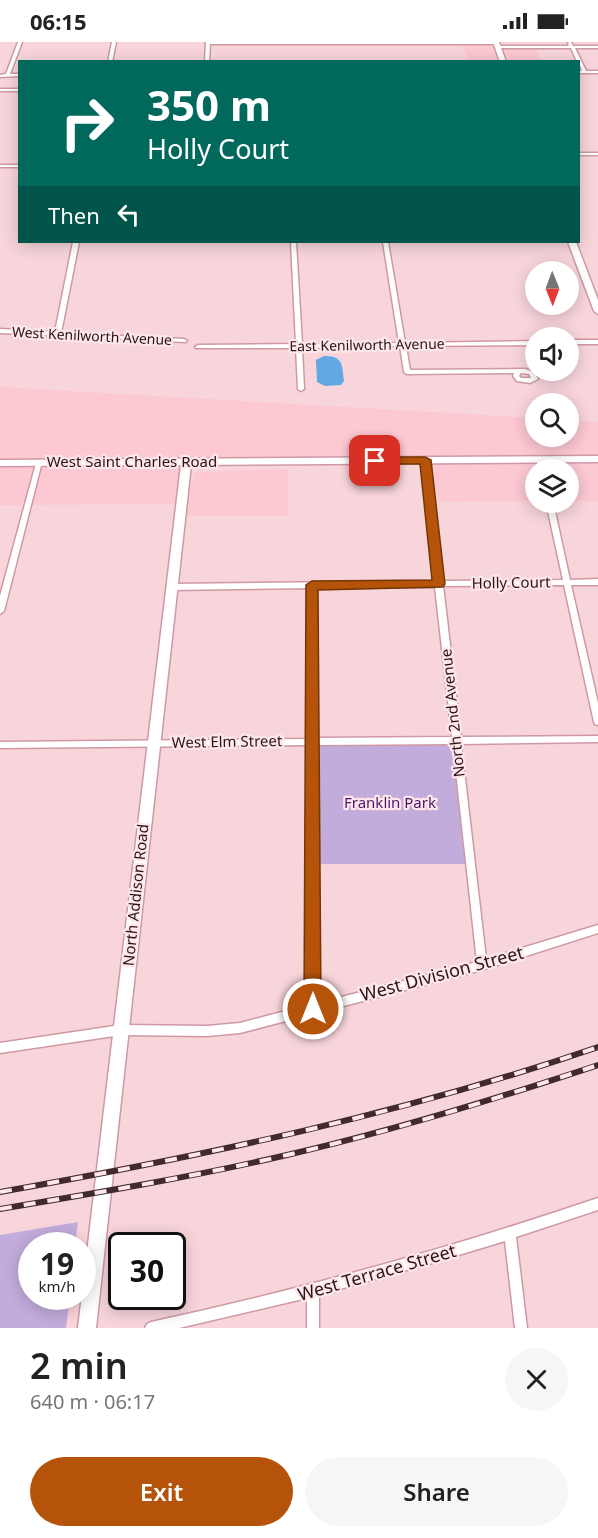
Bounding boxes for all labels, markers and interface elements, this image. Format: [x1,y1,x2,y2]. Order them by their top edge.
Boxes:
text: 06:15 [30,6,87,36]
text: 350 m [147,76,271,133]
icon: right [48,84,126,162]
text: Holly Court [147,130,289,167]
icon: left [112,198,145,231]
text: Then [48,200,100,230]
north arrow [525,261,579,315]
map controls [525,261,579,513]
street label: West Kenilworth Avenue [12,322,173,349]
button: sound [525,327,579,381]
street label: East Kenilworth Avenue [289,334,445,355]
button: search [525,393,579,447]
pin [349,435,400,486]
icon: arrive [358,444,391,477]
street label: West Saint Charles Road [47,451,217,471]
button: layers [525,459,579,513]
street label: Holly Court [471,571,551,593]
street label: North 2nd Avenue [435,648,469,778]
street label: West Elm Street [171,730,283,752]
park label: Franklin Park [344,792,436,812]
street label: North Addison Road [118,823,152,967]
street label: West Division Street [357,940,527,1006]
position arrow [281,977,345,1041]
speed limit sign: 30 [108,1232,186,1310]
street label: West Terrace Street [295,1238,459,1306]
text: 19 [40,1243,74,1284]
text: km/h [39,1276,75,1296]
text: 2 min [30,1341,128,1390]
button: close [505,1348,568,1411]
text: 640 m · 06:17 [30,1388,155,1415]
button: Exit [30,1457,293,1526]
button: Share [305,1457,568,1526]

